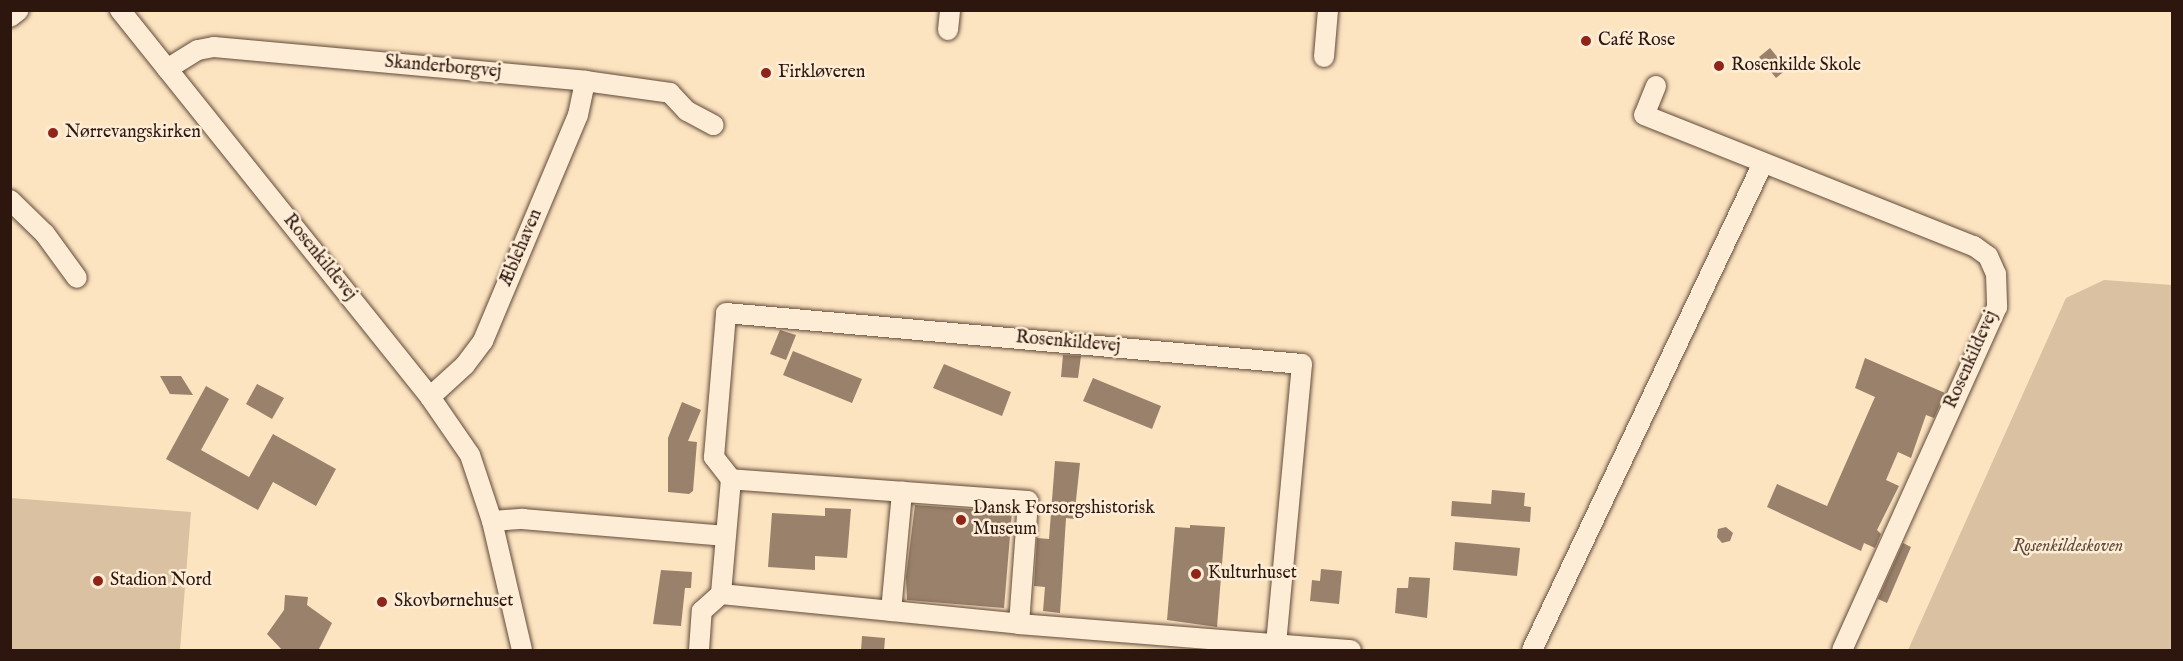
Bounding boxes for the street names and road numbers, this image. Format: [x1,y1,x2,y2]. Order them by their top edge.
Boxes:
street label: Skanderborgvej [384,52,502,84]
street label: Æblehaven [496,206,548,290]
street label: Rosenkildevej [278,210,360,306]
street label: Rosenkildevej [1941,308,2003,412]
street label: Rosenkildevej [1015,328,1121,358]

